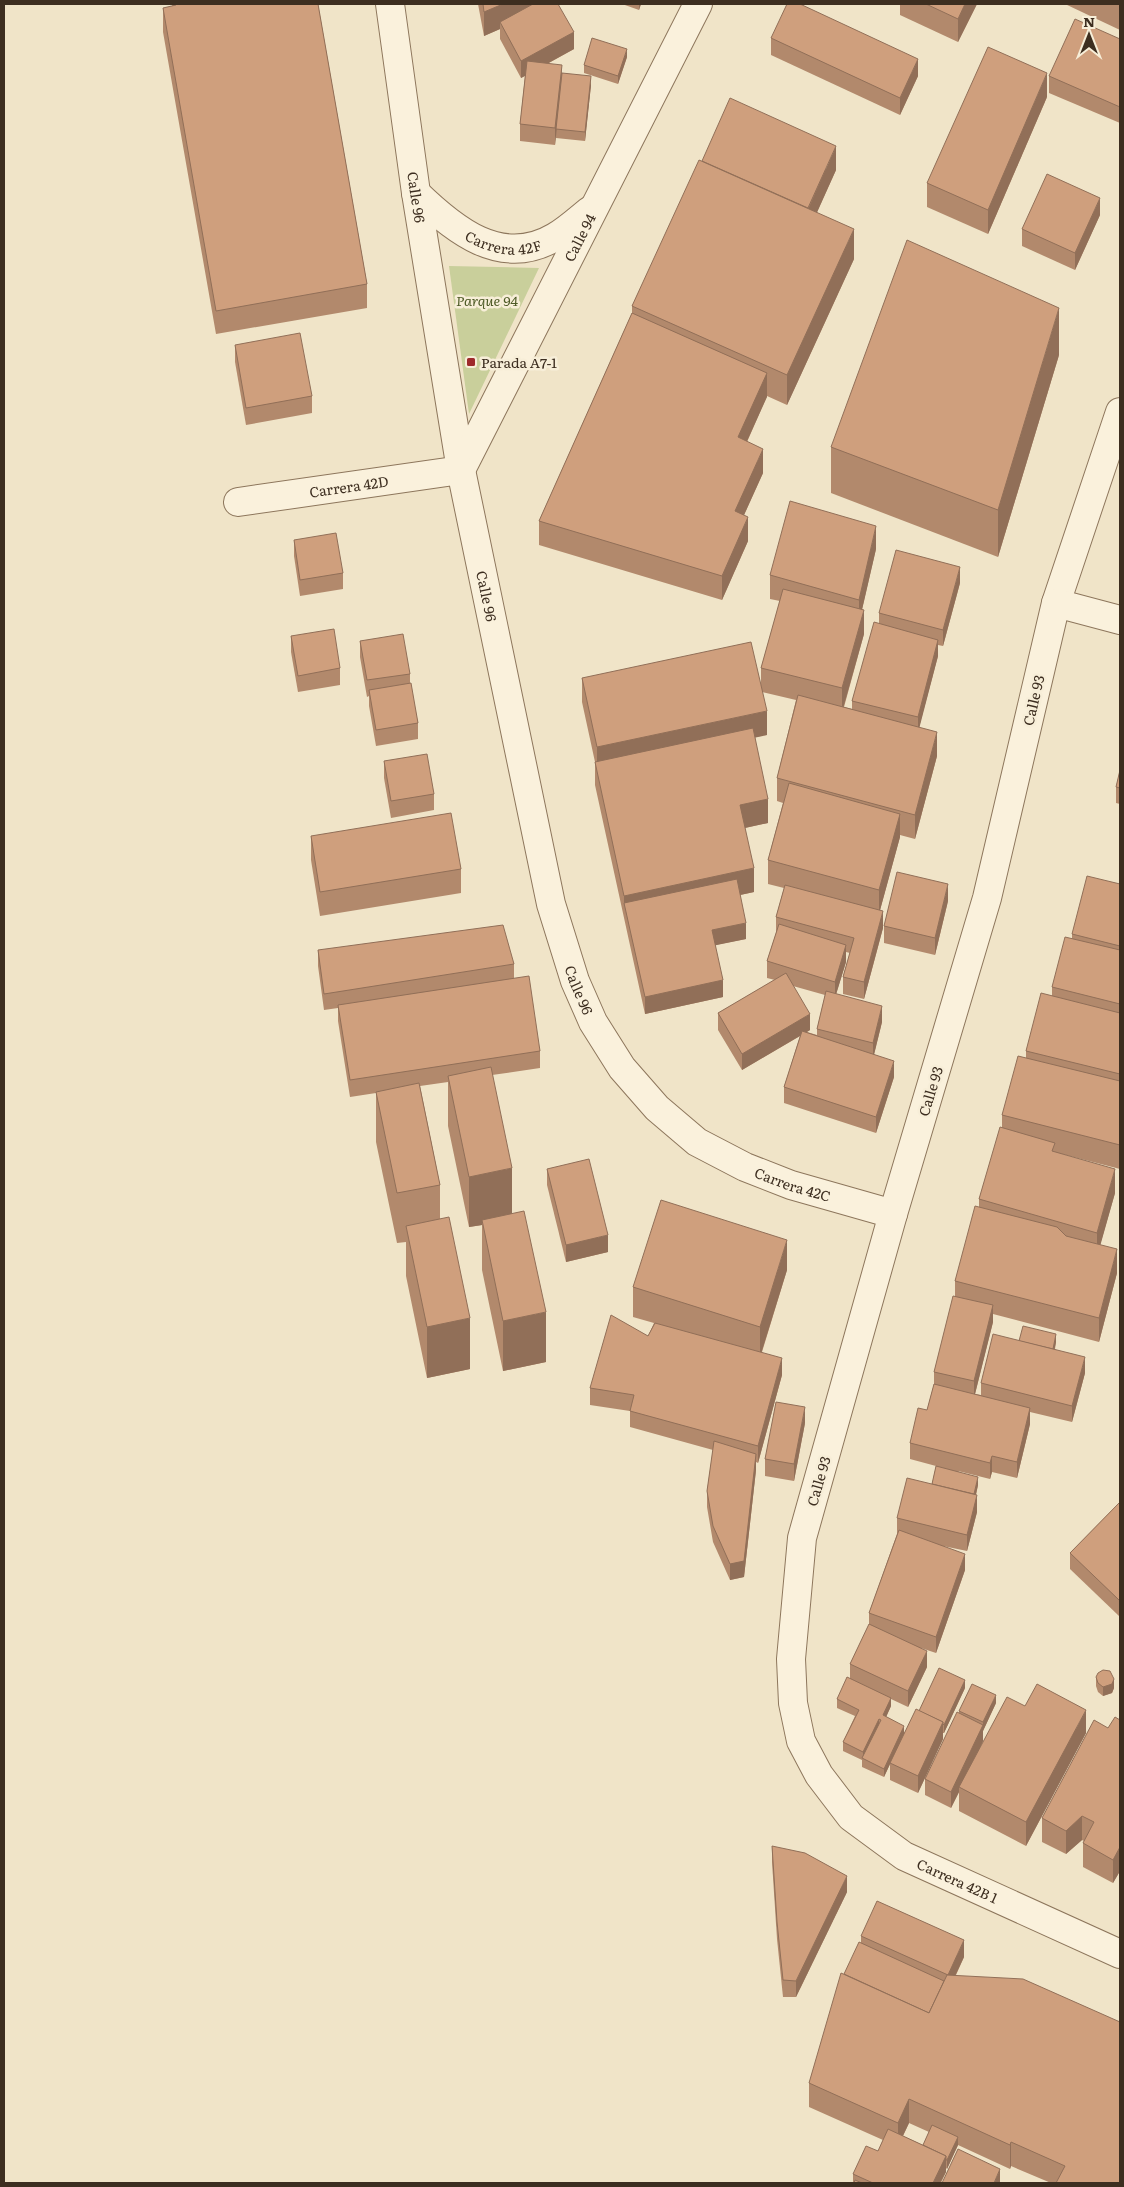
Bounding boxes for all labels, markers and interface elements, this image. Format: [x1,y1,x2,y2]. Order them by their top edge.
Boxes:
north arrow [1064,10,1114,60]
text: N [1083,11,1095,31]
street label: Calle 96 [403,170,431,225]
street label: Calle 94 [559,210,600,265]
street label: Carrera 42F [462,225,544,259]
park label: Parque 94 [456,290,518,310]
place label: Parada A7-1 [481,352,557,372]
marker: Parada A7-1 [465,356,477,368]
street label: Carrera 42D [308,470,390,502]
street label: Calle 96 [472,569,502,624]
street label: Calle 93 [1017,673,1049,727]
street label: Calle 96 [561,963,599,1018]
street label: Calle 93 [913,1063,947,1119]
street label: Carrera 42C [752,1162,833,1206]
street label: Calle 93 [801,1454,835,1508]
street label: Carrera 42B 1 [914,1853,1002,1908]

